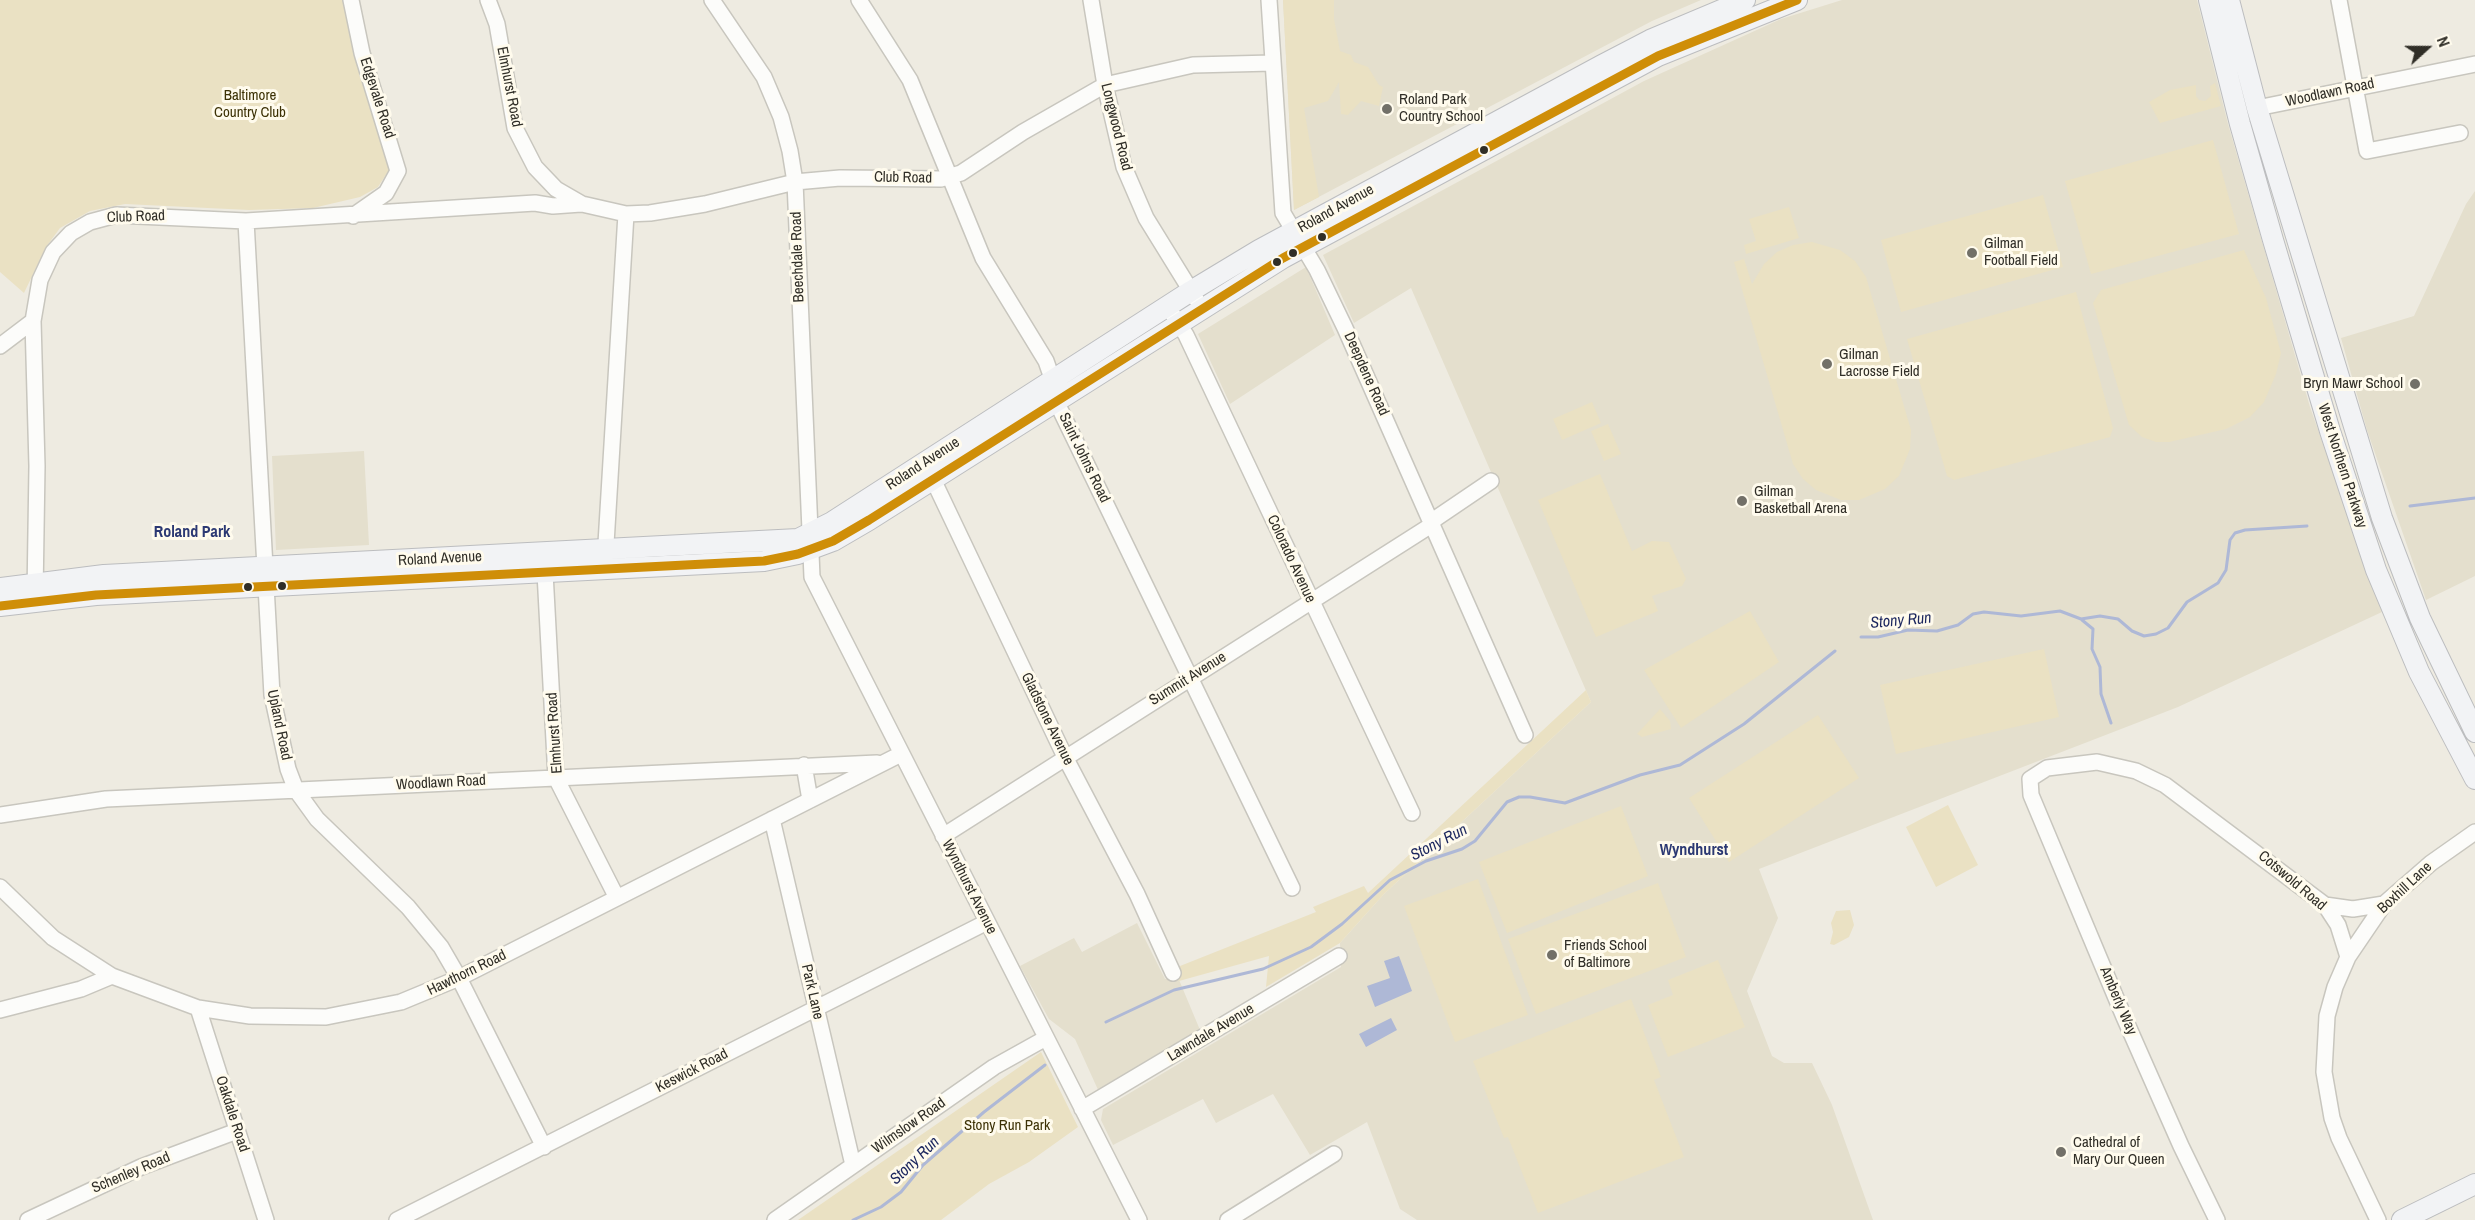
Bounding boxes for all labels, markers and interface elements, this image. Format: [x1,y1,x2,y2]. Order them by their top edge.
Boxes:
north arrow [2397,18,2457,78]
text: N [2432,33,2456,50]
street label: Elmhurst Road [492,45,526,129]
street label: Edgevale Road [355,55,399,141]
street label: Woodlawn Road [2284,75,2376,111]
street label: Longwood Road [1096,81,1136,173]
park label: Baltimore Country Club [214,87,286,122]
place label: Roland Park Country School [1399,91,1483,126]
marker: Roland Park Country School [1380,102,1394,116]
unlabelled marker [1478,144,1490,156]
street label: Club Road [874,168,932,188]
street label: Roland Avenue [1295,181,1377,237]
street label: Club Road [107,207,165,227]
street label: Beechdale Road [787,211,809,303]
unlabelled marker [1316,231,1328,243]
place label: Gilman Football Field [1984,235,2058,270]
marker: Gilman Football Field [1965,246,1979,260]
unlabelled marker [1287,247,1299,259]
unlabelled marker [1271,256,1283,268]
street label: Deepdene Road [1340,329,1392,419]
place label: Gilman Lacrosse Field [1839,346,1920,381]
marker: Gilman Lacrosse Field [1820,357,1834,371]
place label: Bryn Mawr School [2303,375,2403,393]
marker: Bryn Mawr School [2408,377,2422,391]
street label: West Northern Parkway [2313,402,2371,530]
street label: Saint Johns Road [1054,410,1114,506]
street label: Roland Avenue [883,434,963,494]
place label: Gilman Basketball Arena [1754,483,1847,518]
marker: Gilman Basketball Arena [1735,494,1749,508]
street label: Colorado Avenue [1263,512,1319,606]
district label: Roland Park [154,523,230,543]
street label: Roland Avenue [398,548,482,570]
unlabelled marker [276,580,288,592]
unlabelled marker [242,581,254,593]
water label: Stony Run [1870,609,1932,633]
street label: Summit Avenue [1146,648,1230,710]
street label: Gladstone Avenue [1017,670,1077,768]
street label: Upland Road [263,688,295,762]
street label: Elmhurst Road [543,692,567,774]
street label: Woodlawn Road [396,772,486,794]
water label: Stony Run [1407,821,1471,865]
street label: Wyndhurst Avenue [937,837,1001,937]
district label: Wyndhurst [1660,841,1728,861]
street label: Cotswold Road [2254,847,2330,915]
street label: Boxhill Lane [2374,858,2436,918]
place label: Friends School of Baltimore [1564,937,1647,972]
street label: Hawthorn Road [425,946,509,1000]
marker: Friends School of Baltimore [1545,948,1559,962]
street label: Park Lane [797,963,827,1021]
street label: Amberly Way [2096,964,2140,1038]
street label: Lawndale Avenue [1165,1000,1257,1066]
street label: Keswick Road [653,1045,731,1097]
street label: Oakdale Road [211,1074,253,1154]
street label: Wilmslow Road [869,1094,949,1158]
park label: Stony Run Park [964,1117,1050,1135]
water label: Stony Run [886,1133,944,1189]
place label: Cathedral of Mary Our Queen [2073,1134,2165,1169]
marker: Cathedral of Mary Our Queen [2054,1145,2068,1159]
street label: Schenley Road [89,1148,173,1198]

